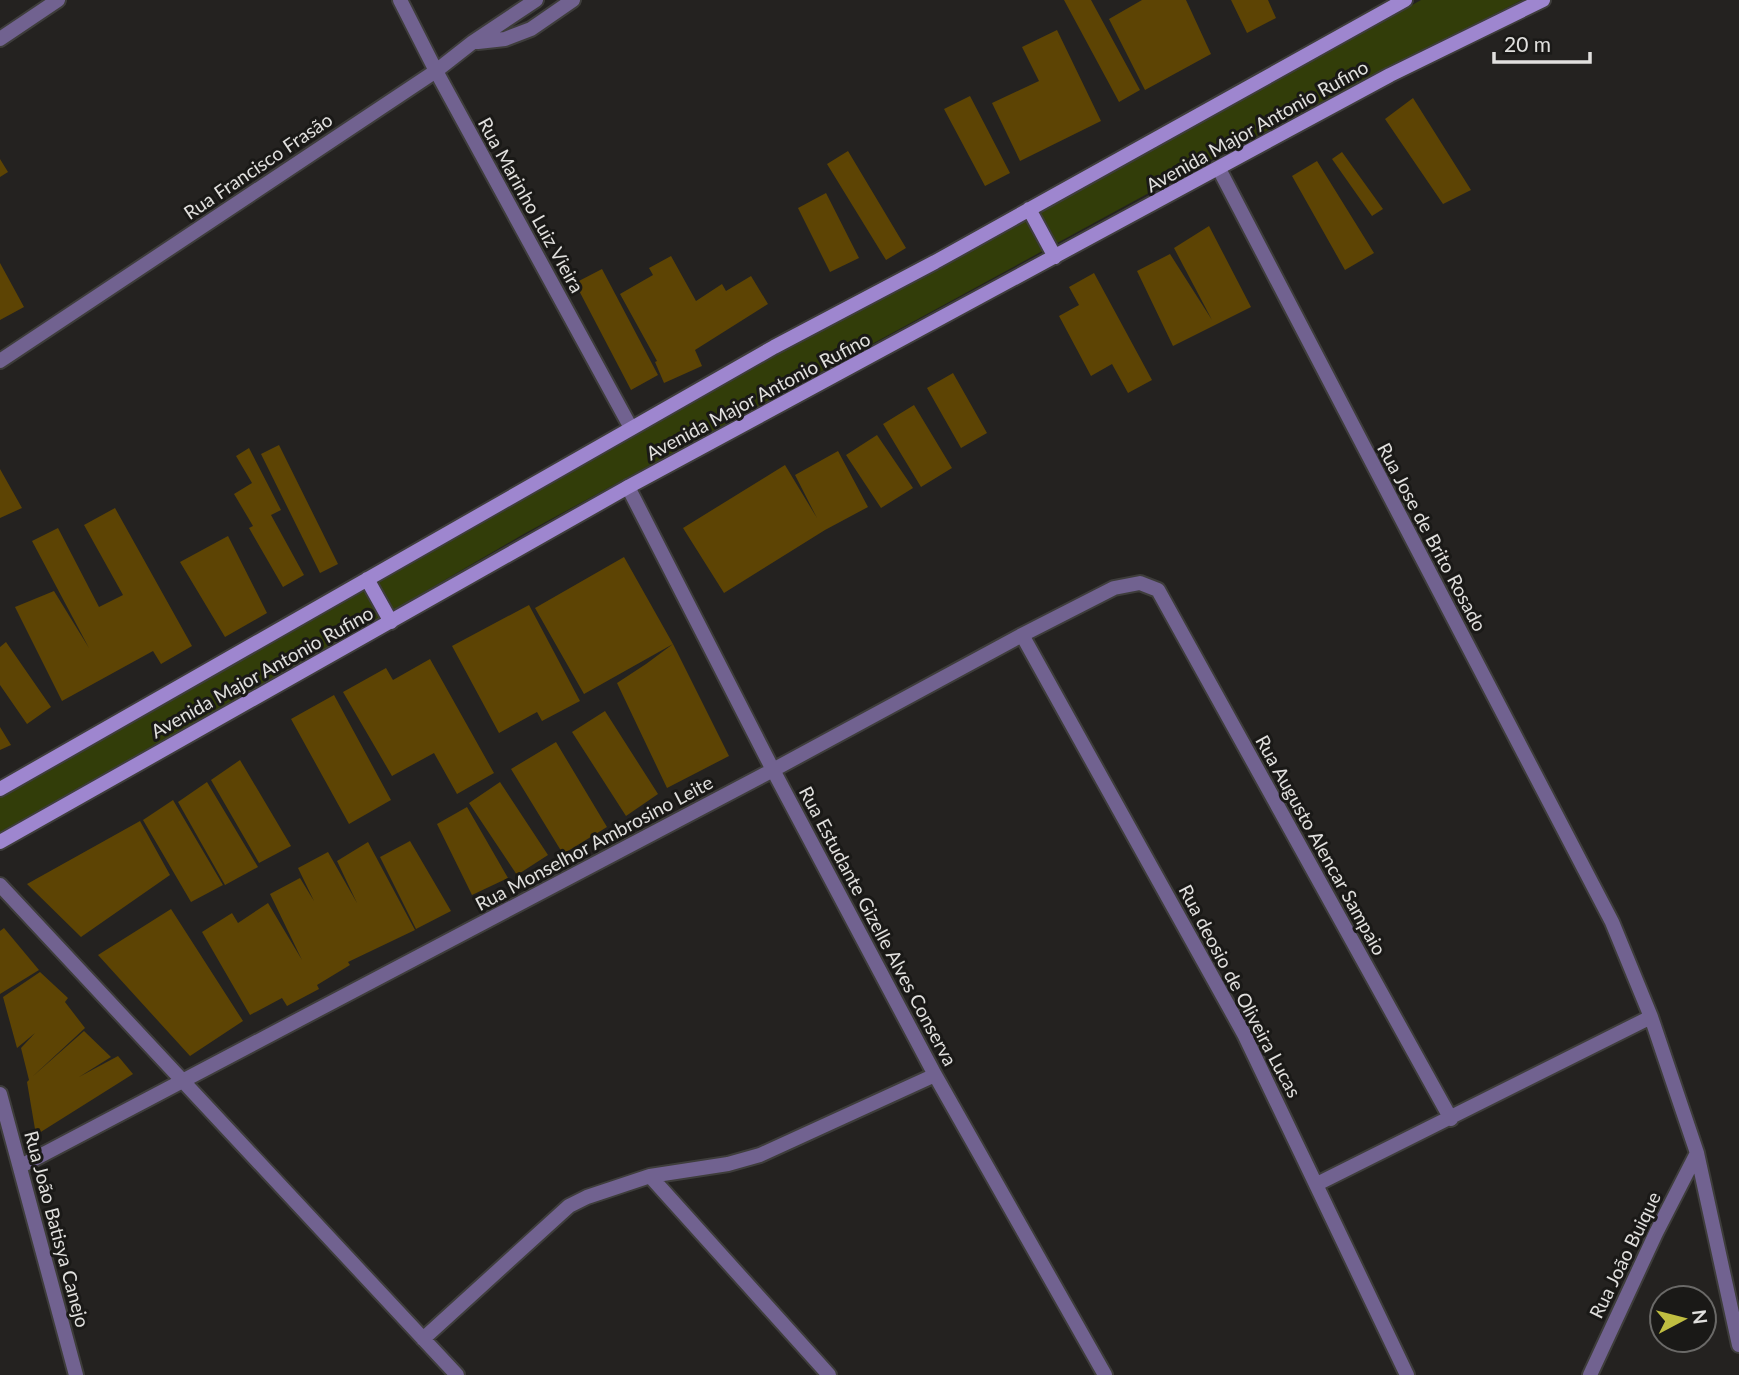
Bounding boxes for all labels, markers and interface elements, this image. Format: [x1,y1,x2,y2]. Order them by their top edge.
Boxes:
scale bar [1494,21,1590,65]
text: 20 m [1504,31,1551,56]
street label: Avenida Major Antonio Rufino [1142,55,1372,196]
street label: Rua Francisco Frasão [179,107,336,224]
street label: Rua Marinho Luiz Vieira [474,113,589,296]
street label: Avenida Major Antonio Rufino [642,327,874,465]
street label: Rua Jose de Brito Rosado [1373,439,1492,635]
street label: Avenida Major Antonio Rufino [147,601,377,742]
street label: Rua Augusto Alencar Sampaio [1251,731,1392,959]
street label: Rua Monselhor Ambrosino Leite [471,770,717,915]
street label: Rua Estudante Gizelle Alves Conserva [795,782,962,1069]
street label: Rua deosio de Oliveira Lucas [1175,880,1306,1101]
street label: Rua João Batisya Canejo [20,1128,95,1330]
street label: Rua João Buique [1584,1188,1665,1322]
north arrow [1648,1284,1718,1354]
text: N [1688,1308,1713,1326]

